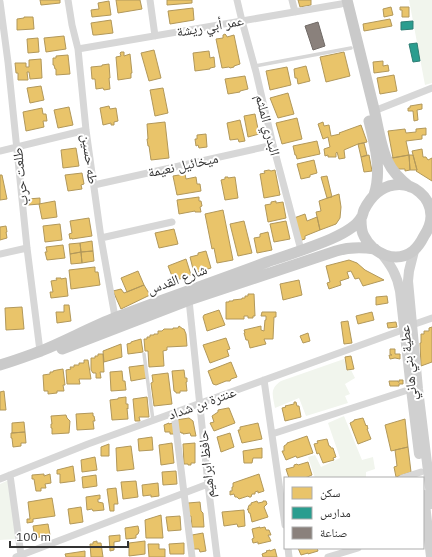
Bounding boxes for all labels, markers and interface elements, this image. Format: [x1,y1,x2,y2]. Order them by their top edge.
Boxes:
street label: عمر أبي ريشة [175,11,245,43]
street label: البدري الملثم [249,93,284,158]
street label: طه حسين [78,133,102,185]
street label: طلعت حرب [8,147,32,207]
street label: ميخائيل نعيمة [146,149,220,181]
street label: شارع القدس [145,260,210,299]
street label: عطية بني هاني [395,324,423,401]
street label: عنترة بن شداد [165,382,239,424]
street label: حافظ ابراهيم [193,429,220,499]
legend [284,477,424,549]
text: سكن [320,485,341,500]
text: مدارس [320,505,351,520]
scale bar [10,523,128,549]
text: صناعة [320,525,347,540]
text: 100 m [16,529,51,544]

